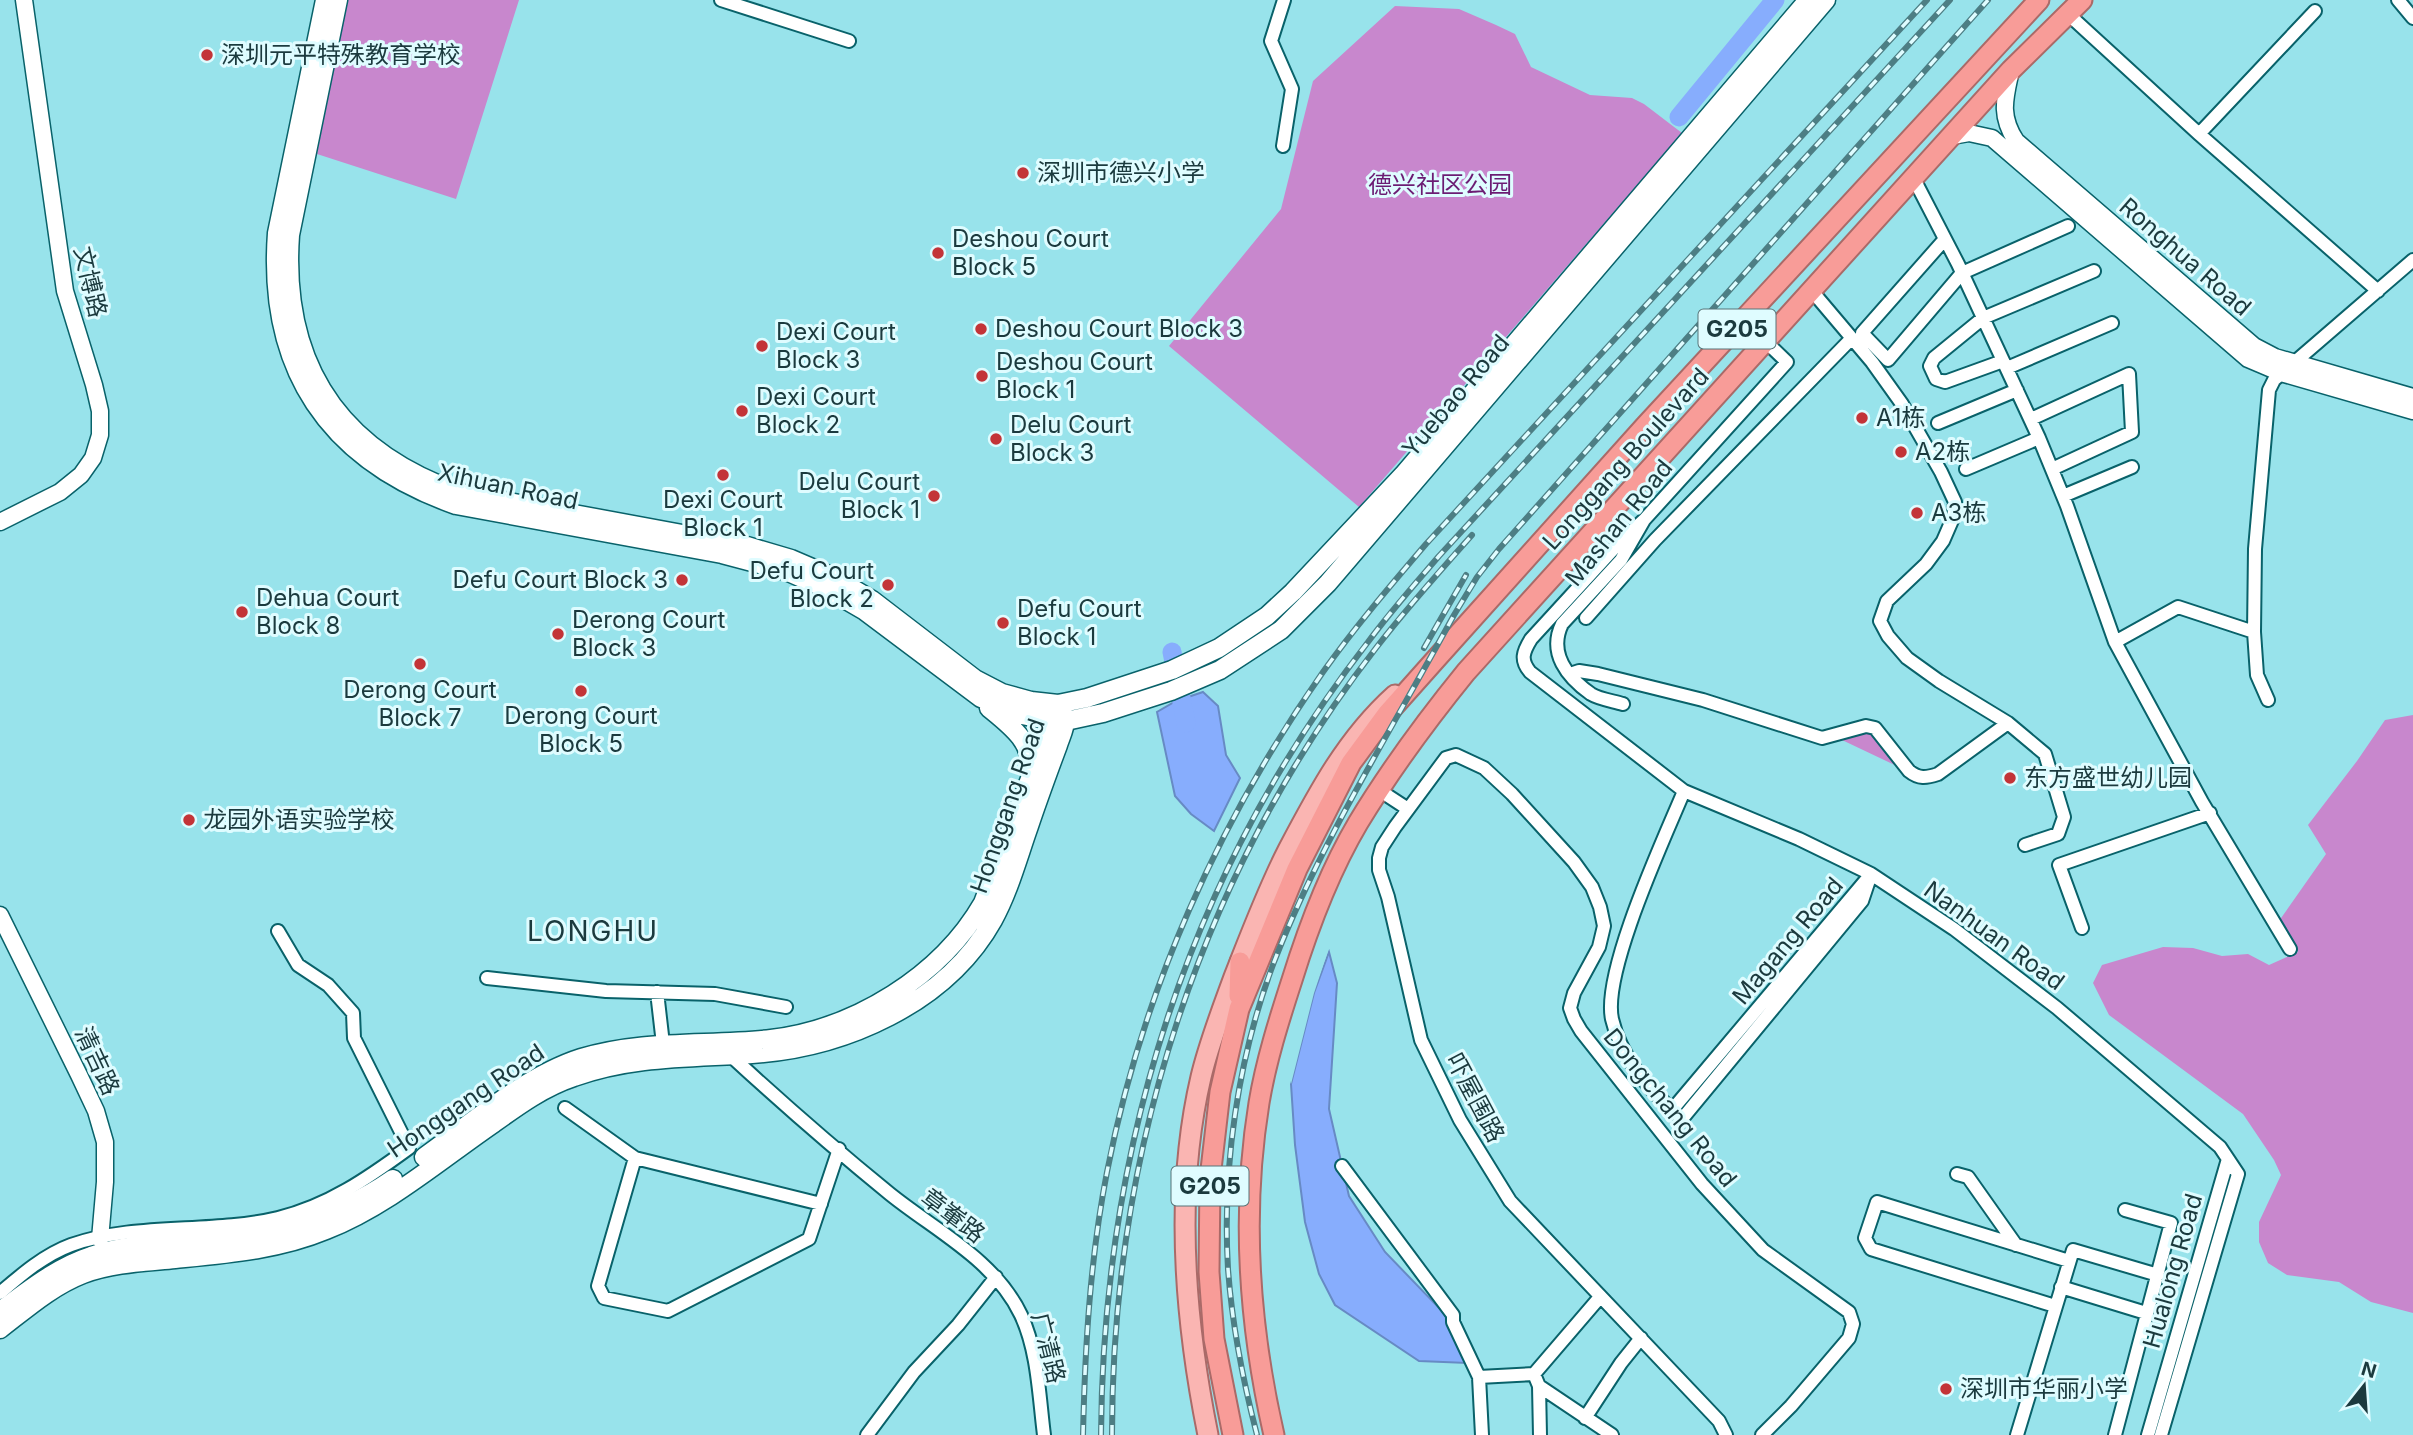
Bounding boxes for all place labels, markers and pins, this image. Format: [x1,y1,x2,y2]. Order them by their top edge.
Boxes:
place label: 深圳元平特殊教育学校 [221,40,461,69]
marker: 深圳元平特殊教育学校 [199,47,215,63]
place label: 深圳市德兴小学 [1037,158,1205,187]
marker: 深圳市德兴小学 [1015,165,1031,181]
place label: Deshou Court Block 5 [952,224,1109,281]
marker: Deshou Court Block 5 [930,245,946,261]
place label: Deshou Court Block 3 [995,314,1243,343]
place label: Dexi Court Block 3 [776,317,896,374]
marker: Deshou Court Block 3 [973,321,989,337]
marker: Dexi Court Block 3 [754,338,770,354]
place label: Deshou Court Block 1 [996,347,1153,404]
marker: Deshou Court Block 1 [974,368,990,384]
place label: Dexi Court Block 2 [756,382,876,439]
marker: Dexi Court Block 2 [734,403,750,419]
place label: A1栋 [1876,403,1926,432]
place label: Delu Court Block 3 [1010,410,1132,467]
marker: A1栋 [1854,410,1870,426]
marker: Delu Court Block 3 [988,431,1004,447]
place label: A2栋 [1915,437,1970,466]
marker: A2栋 [1893,444,1909,460]
marker: Dexi Court Block 1 [715,467,731,483]
place label: Delu Court Block 1 [799,467,920,524]
place label: Dexi Court Block 1 [663,485,783,542]
marker: Delu Court Block 1 [926,488,942,504]
place label: A3栋 [1931,498,1986,527]
marker: A3栋 [1909,505,1925,521]
place label: Defu Court Block 2 [749,556,874,613]
place label: Defu Court Block 3 [452,565,668,594]
marker: Defu Court Block 3 [674,572,690,588]
marker: Defu Court Block 2 [880,577,896,593]
place label: Dehua Court Block 8 [256,583,399,640]
place label: Defu Court Block 1 [1017,594,1142,651]
marker: Dehua Court Block 8 [234,604,250,620]
place label: Derong Court Block 3 [572,605,726,662]
marker: Defu Court Block 1 [995,615,1011,631]
marker: Derong Court Block 3 [550,626,566,642]
marker: Derong Court Block 7 [412,656,428,672]
place label: Derong Court Block 7 [343,675,497,732]
marker: Derong Court Block 5 [573,683,589,699]
place label: Derong Court Block 5 [504,701,658,758]
place label: 东方盛世幼儿园 [2024,763,2192,792]
marker: 东方盛世幼儿园 [2002,770,2018,786]
place label: 龙园外语实验学校 [203,805,395,834]
marker: 龙园外语实验学校 [181,812,197,828]
place label: 深圳市华丽小学 [1960,1374,2128,1403]
marker: 深圳市华丽小学 [1938,1381,1954,1397]

